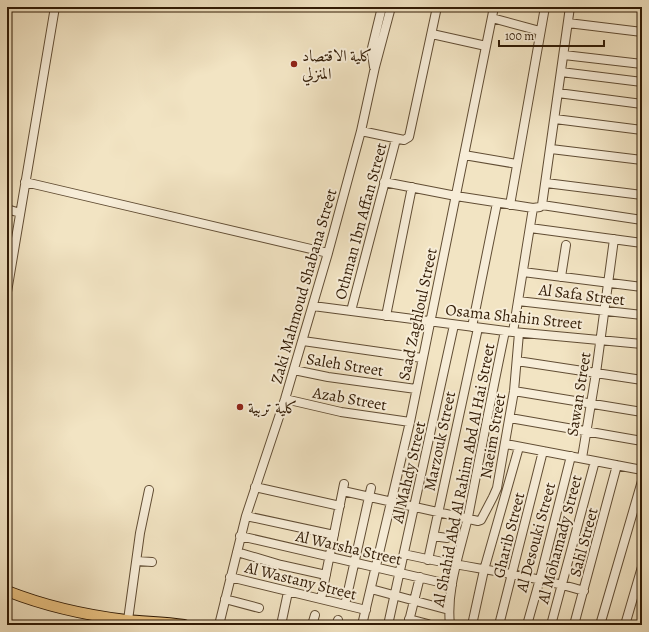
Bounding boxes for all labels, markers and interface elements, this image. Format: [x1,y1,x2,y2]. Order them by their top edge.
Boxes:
scale bar [499,22,604,48]
text: 100 m [505,28,534,44]
place label: كلية الاقتصاد المنزلي [302,45,372,86]
marker: كلية الاقتصاد المنزلي [289,59,299,69]
street label: Othman Ibn Affan Street [329,140,392,302]
street label: Zaki Mahmoud Shabana Street [266,186,342,386]
street label: Saad Zaghloul Street [393,246,443,382]
street label: Al Safa Street [536,279,626,311]
street label: Osama Shahin Street [444,299,583,335]
street label: Al Shahid Abd Al Rahim Abd Al Hai Street [427,342,500,610]
street label: Saleh Street [305,348,385,382]
street label: Sawan Street [561,350,597,438]
street label: Azab Street [310,381,389,416]
street label: Marzouk Street [419,389,461,493]
street label: Naeim Street [475,392,511,481]
place label: كلية تربية [248,397,297,419]
marker: كلية تربية [235,402,245,412]
street label: Al Mahdy Street [386,419,431,526]
street label: Al Mohamady Street [532,473,588,607]
street label: Al Desouki Street [511,480,561,595]
street label: Gharib Street [488,490,530,580]
street label: Sahl Street [564,505,604,579]
street label: Al Warsha Street [293,525,404,571]
street label: Al Wastany Street [242,556,359,605]

